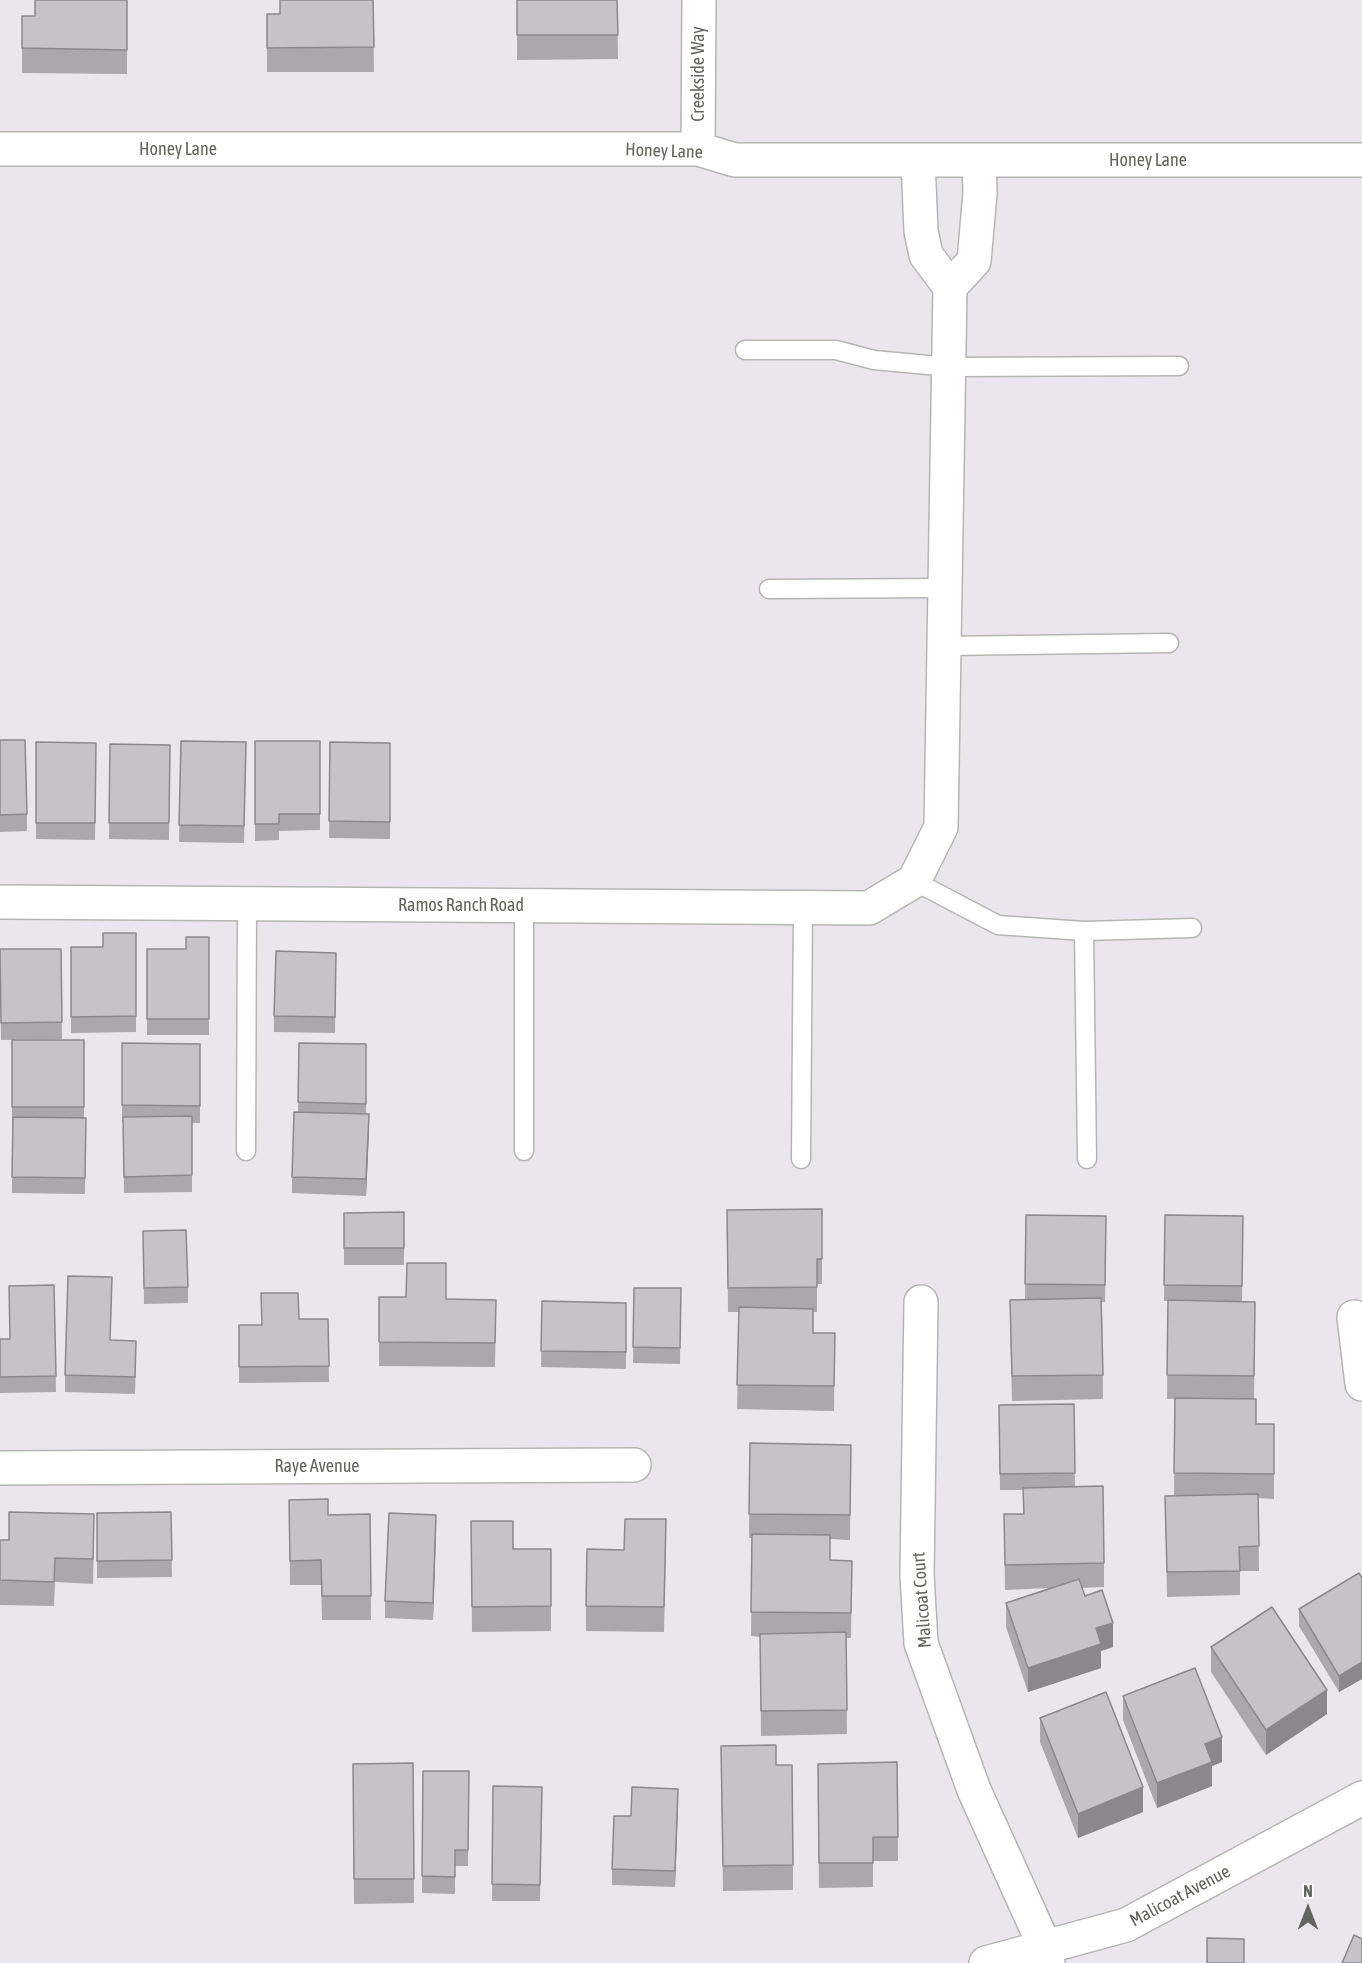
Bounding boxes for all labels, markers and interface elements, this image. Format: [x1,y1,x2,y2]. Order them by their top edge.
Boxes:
street label: Creekside Way [687,26,709,122]
street label: Honey Lane [139,138,217,160]
street label: Honey Lane [625,139,703,163]
street label: Honey Lane [1109,149,1187,171]
street label: Ramos Ranch Road [398,894,524,916]
street label: Raye Avenue [274,1455,360,1477]
street label: Malicoat Court [908,1551,936,1649]
street label: Malicoat Avenue [1126,1861,1234,1931]
north arrow [1278,1879,1338,1939]
text: N [1303,1882,1313,1900]

